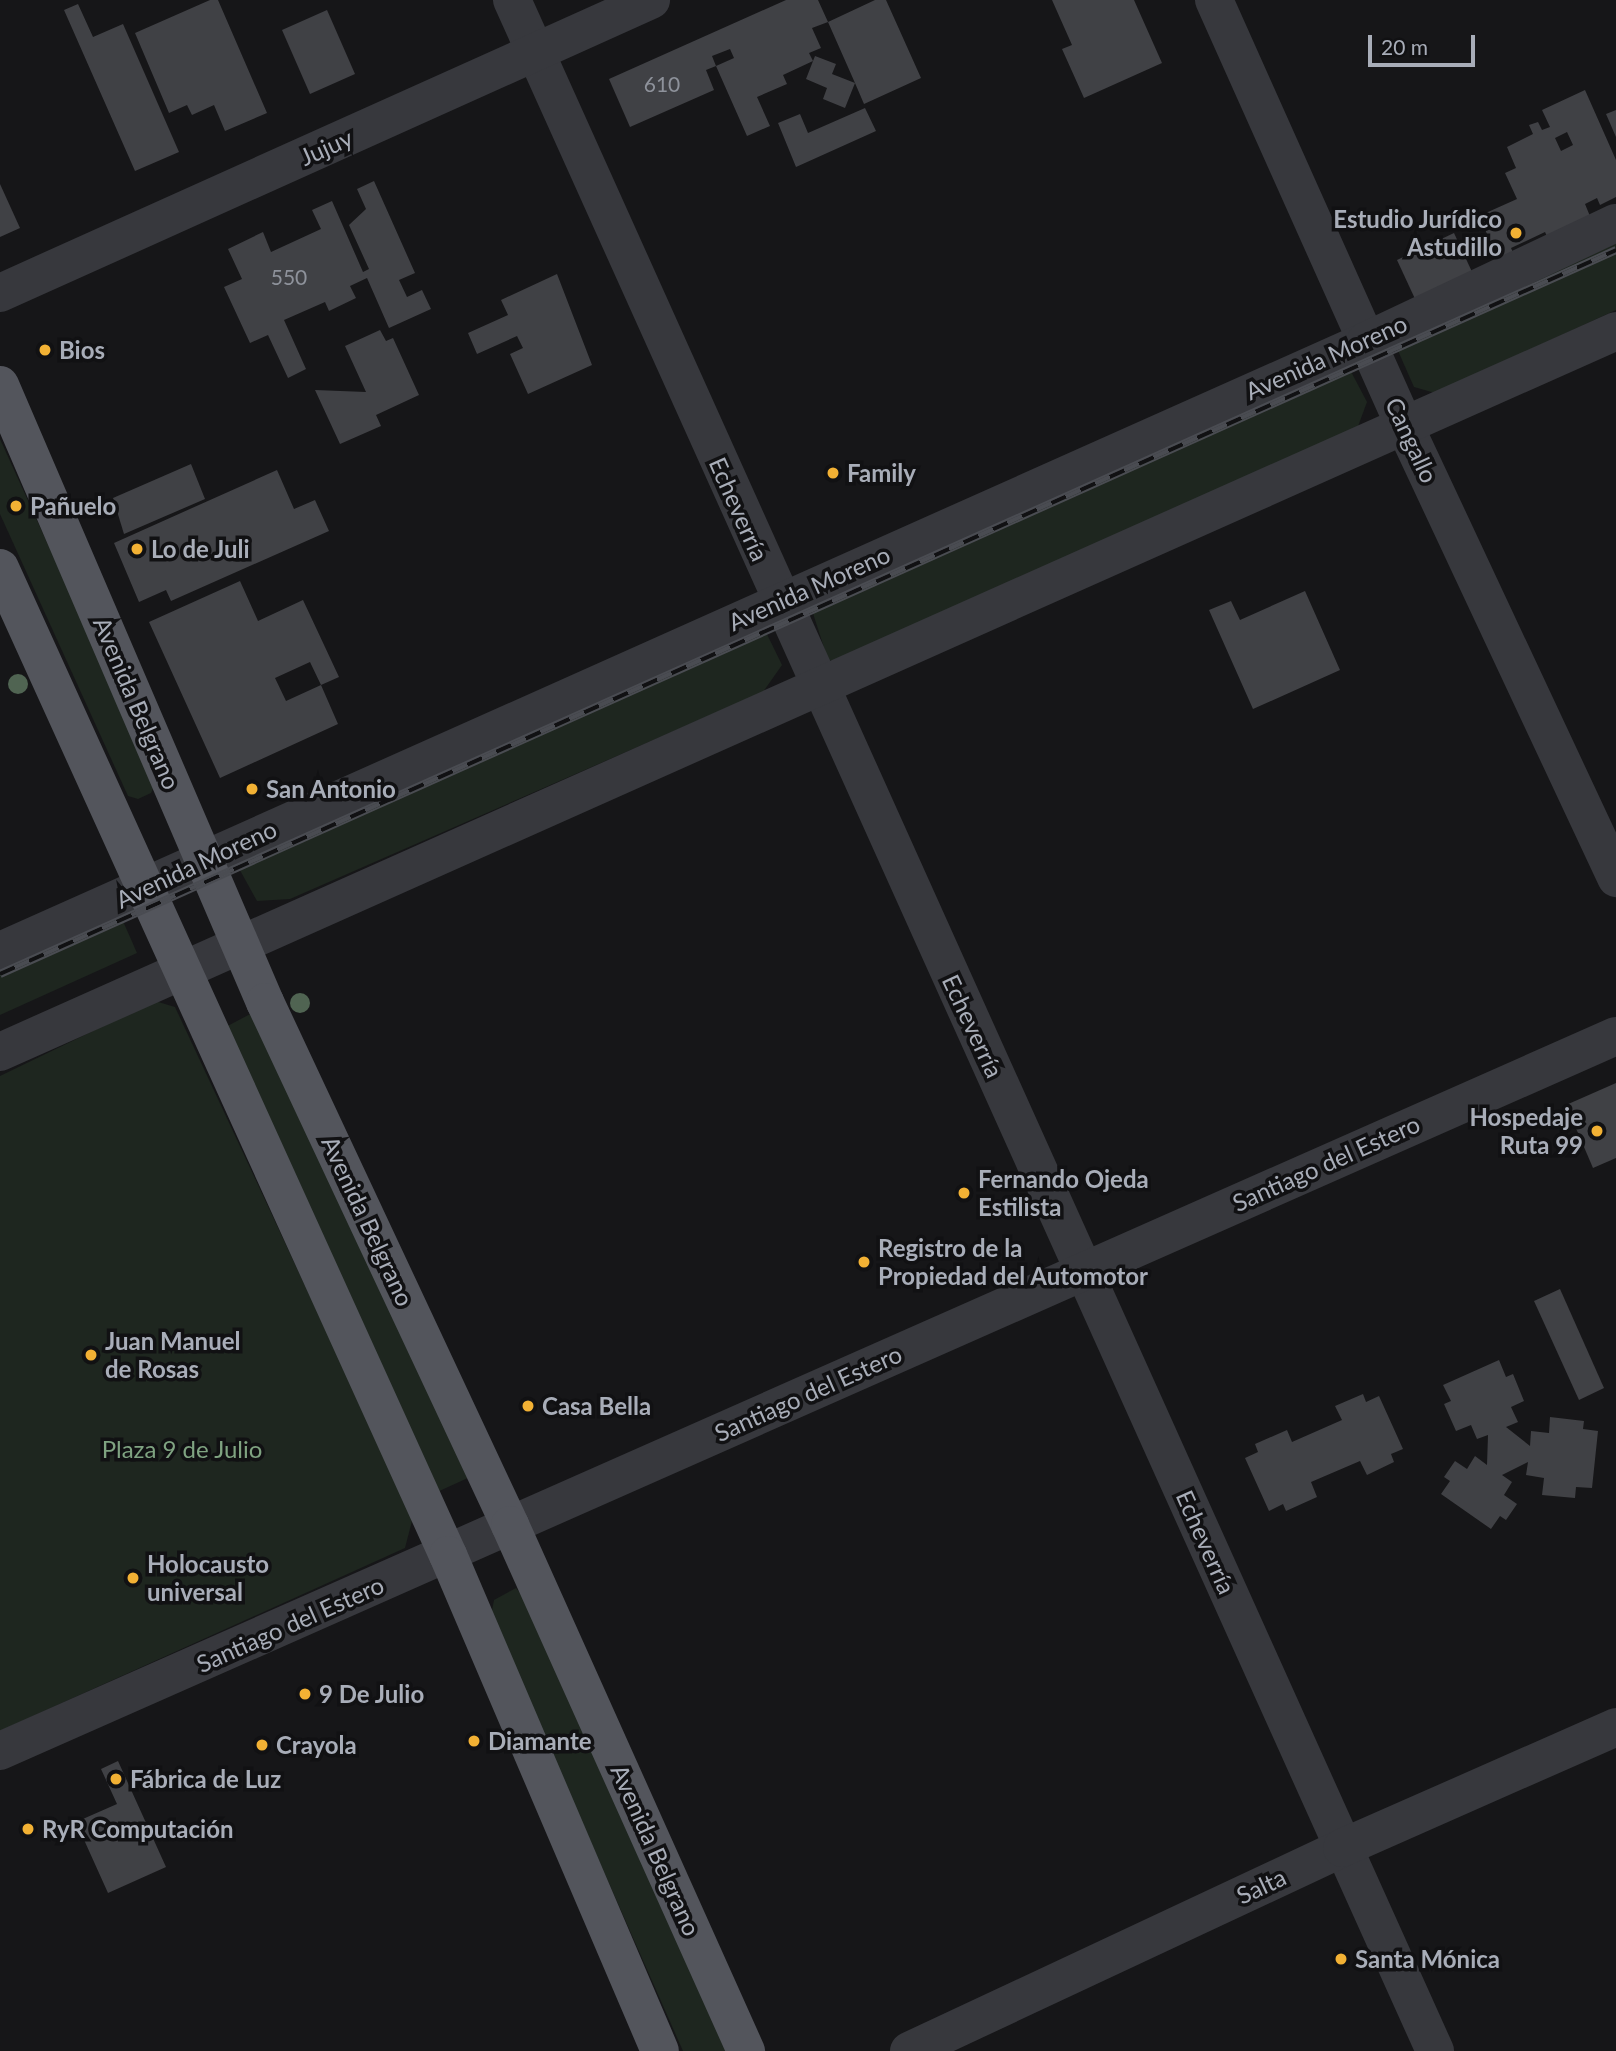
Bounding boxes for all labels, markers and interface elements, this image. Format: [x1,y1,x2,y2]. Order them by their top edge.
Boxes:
scale bar [1371,21,1478,65]
text: 20 m [1381,34,1428,59]
house number: 610 [644,71,680,97]
street label: Jujuy [295,123,357,171]
place label: Estudio Jurídico Astudillo [1333,205,1502,261]
marker: Estudio Jurídico Astudillo [1508,225,1524,241]
house number: 550 [271,264,307,290]
street label: Avenida Moreno [1241,308,1411,406]
place label: Bios [59,336,105,364]
marker: Bios [37,342,53,358]
street label: Cangallo [1380,393,1444,487]
street label: Echeverría [703,453,775,565]
place label: Family [847,459,916,487]
marker: Family [825,465,841,481]
place label: Pañuelo [30,492,116,520]
marker: Pañuelo [8,498,24,514]
place label: Lo de Juli [151,535,250,563]
street label: Avenida Moreno [724,539,894,637]
marker: Lo de Juli [129,541,145,557]
street label: Avenida Belgrano [88,613,186,793]
place label: San Antonio [266,775,397,803]
marker: San Antonio [244,781,260,797]
street label: Avenida Moreno [111,814,281,914]
street label: Echeverría [937,970,1009,1082]
place label: Hospedaje Ruta 99 [1469,1103,1583,1159]
street label: Santiago del Estero [1228,1109,1424,1217]
marker: Hospedaje Ruta 99 [1589,1123,1605,1139]
street label: Avenida Belgrano [316,1131,420,1311]
place label: Fernando Ojeda Estilista [978,1165,1149,1221]
marker: Fernando Ojeda Estilista [956,1185,972,1201]
place label: Registro de la Propiedad del Automotor [878,1234,1149,1290]
marker: Registro de la Propiedad del Automotor [856,1254,872,1270]
place label: Juan Manuel de Rosas [105,1327,240,1383]
street label: Santiago del Estero [710,1339,906,1447]
marker: Juan Manuel de Rosas [83,1347,99,1363]
place label: Casa Bella [542,1392,651,1420]
marker: Casa Bella [520,1398,536,1414]
park label: Plaza 9 de Julio [101,1435,263,1463]
street label: Echeverría [1170,1486,1242,1598]
place label: Holocausto universal [147,1550,269,1606]
marker: Holocausto universal [125,1570,141,1586]
street label: Santiago del Estero [192,1570,388,1678]
place label: 9 De Julio [319,1680,425,1708]
marker: 9 De Julio [297,1686,313,1702]
place label: Diamante [488,1727,592,1755]
place label: Crayola [276,1731,357,1759]
marker: Diamante [466,1733,482,1749]
marker: Crayola [254,1737,270,1753]
street label: Avenida Belgrano [605,1760,707,1940]
place label: Fábrica de Luz [130,1765,281,1793]
marker: Fábrica de Luz [108,1771,124,1787]
place label: RyR Computación [42,1815,233,1843]
marker: RyR Computación [20,1821,36,1837]
street label: Salta [1232,1862,1290,1910]
place label: Santa Mónica [1355,1945,1500,1973]
marker: Santa Mónica [1333,1951,1349,1967]

